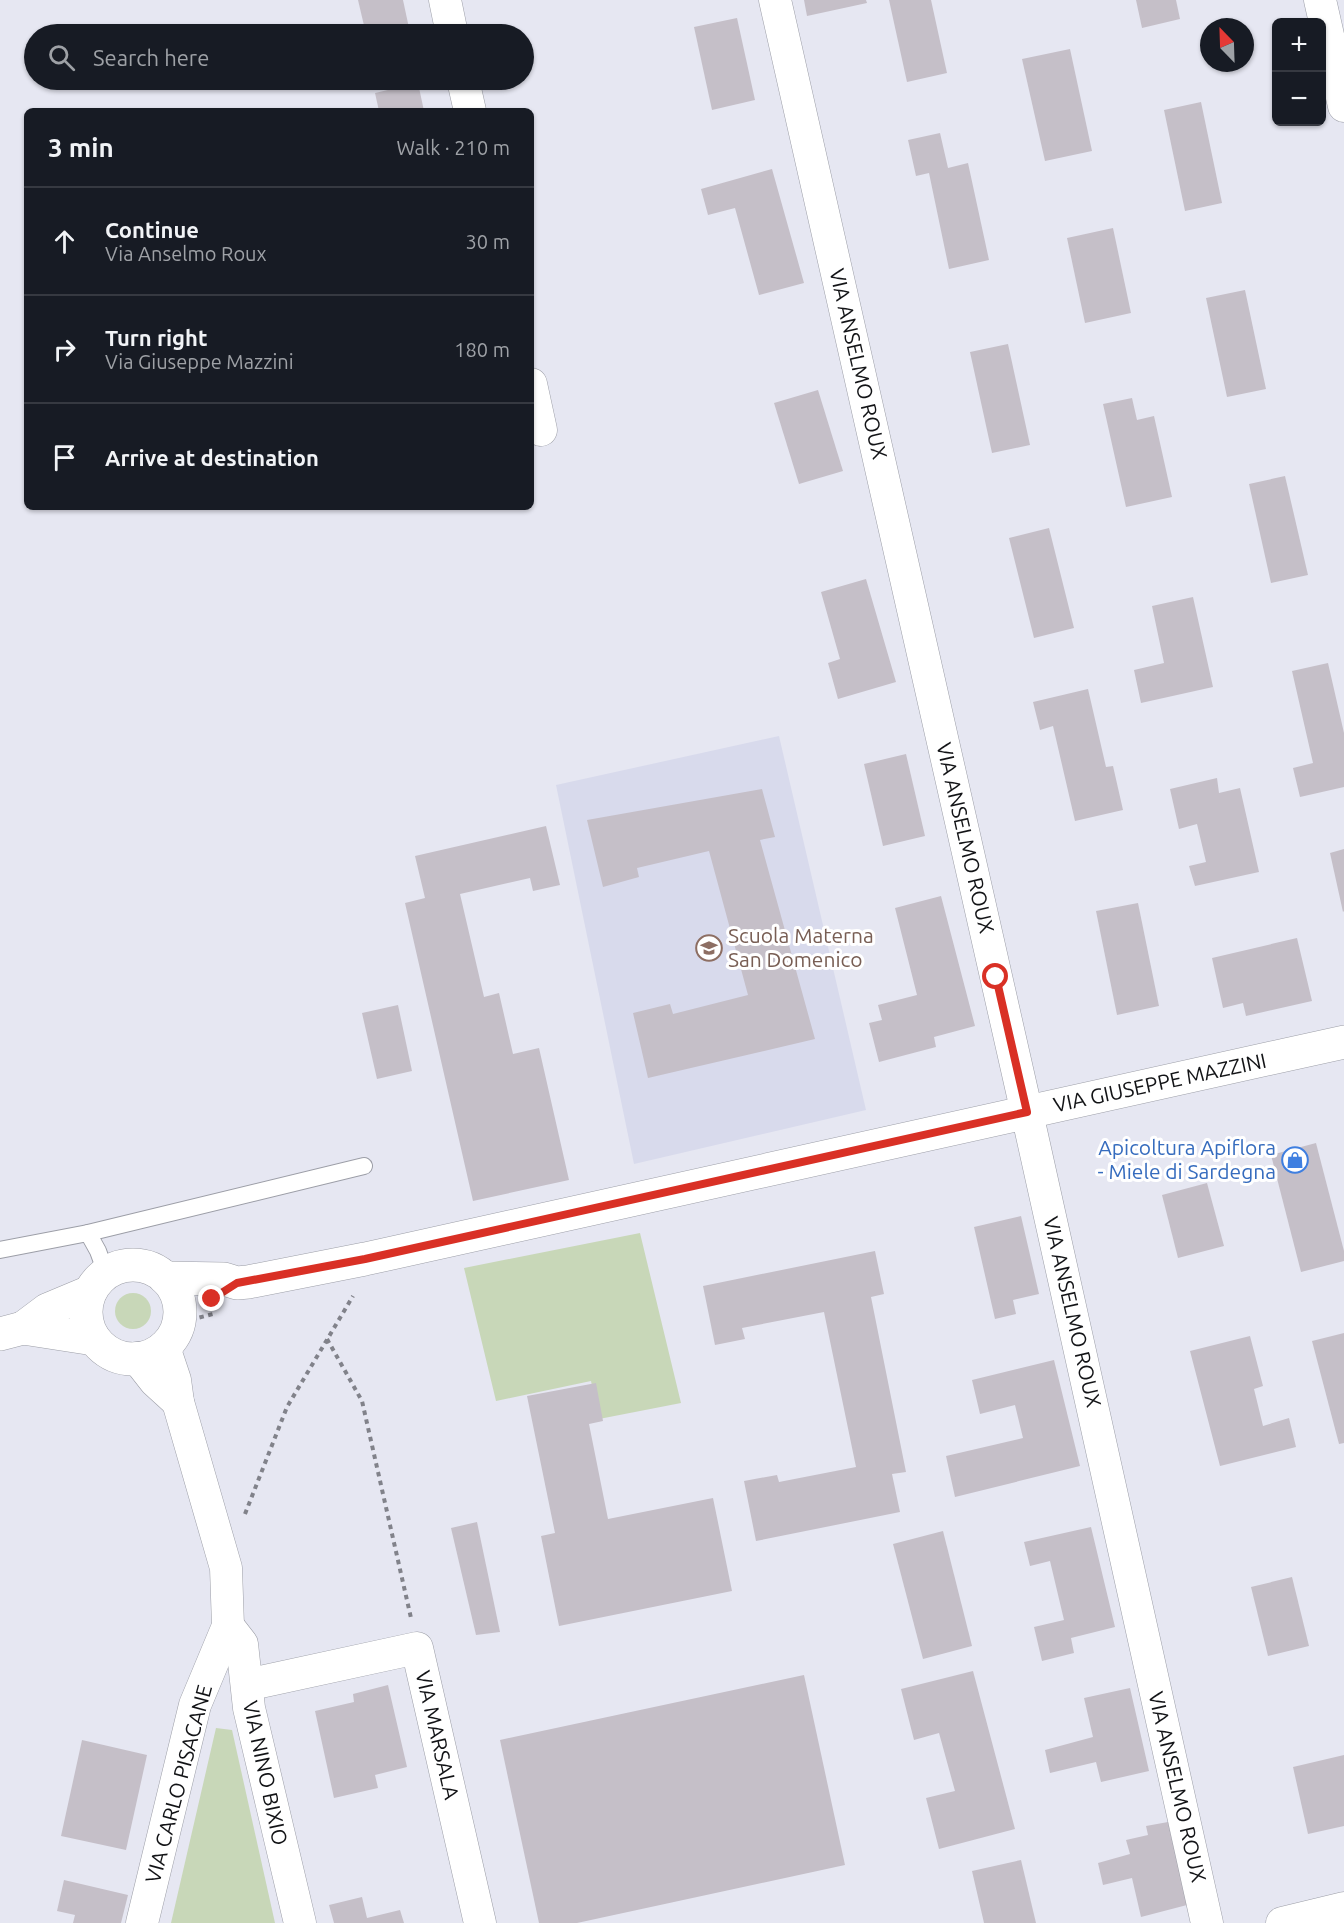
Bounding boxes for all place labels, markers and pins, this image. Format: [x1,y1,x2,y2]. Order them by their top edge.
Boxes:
place label: Scuola Materna San Domenico [728,923,874,971]
school or university icon: Scuola Materna San Domenico [694,933,724,963]
place label: Apicoltura Apiflora - Miele di Sardegna [1098,1135,1276,1183]
shop icon: Apicoltura Apiflora - Miele di Sardegna [1280,1145,1310,1175]

